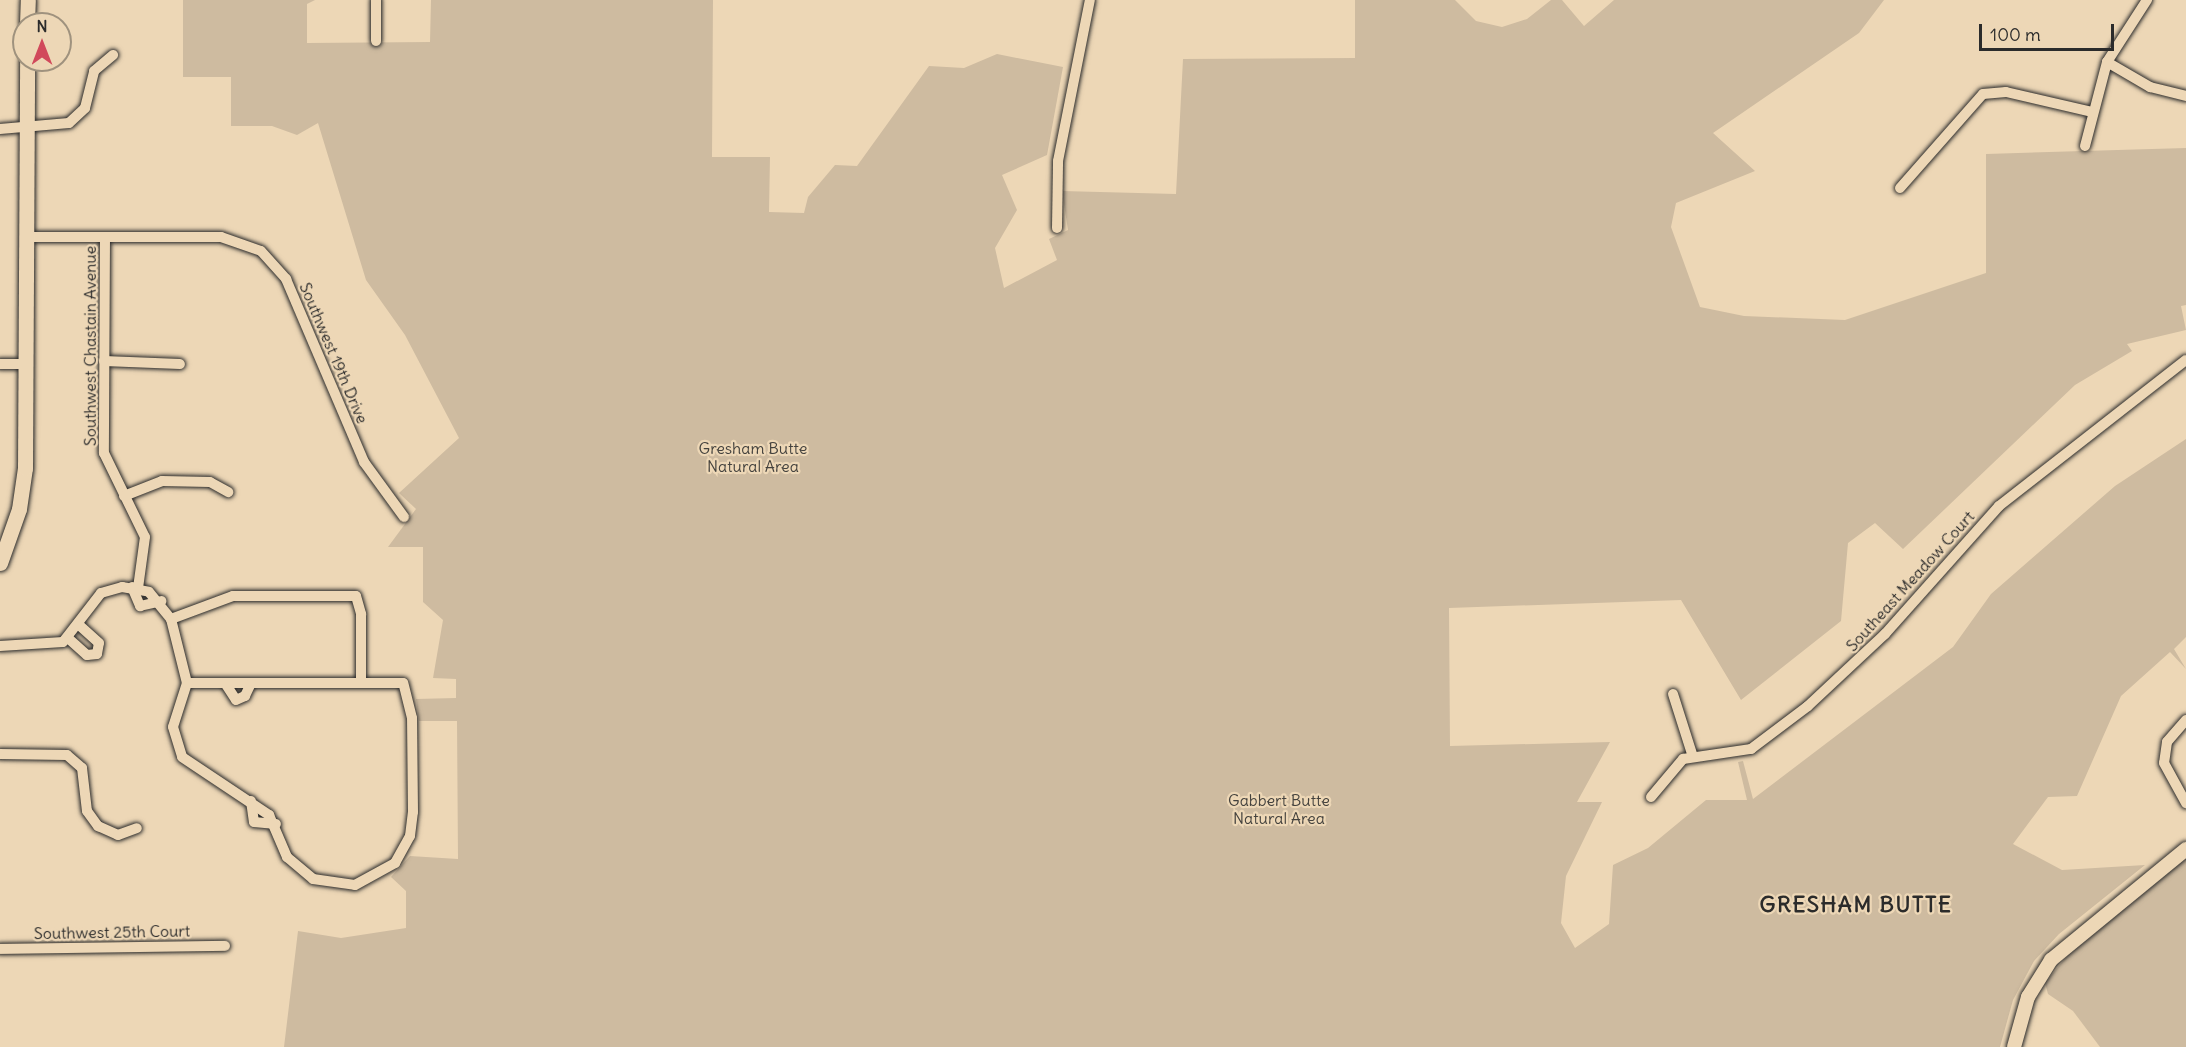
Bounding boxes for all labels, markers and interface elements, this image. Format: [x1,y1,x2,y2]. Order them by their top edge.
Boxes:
north arrow [12,12,72,72]
scale bar [1982,12,2117,50]
text: N [36,16,48,36]
text: 100 m [1990,23,2041,46]
street label: Southwest Chastain Avenue [80,246,100,446]
street label: Southwest 19th Drive [296,280,372,426]
park label: Gresham Butte Natural Area [699,438,807,476]
street label: Southeast Meadow Court [1842,507,1978,655]
park label: Gabbert Butte Natural Area [1228,790,1330,828]
district label: GRESHAM BUTTE [1760,892,1952,918]
street label: Southwest 25th Court [34,921,190,943]

